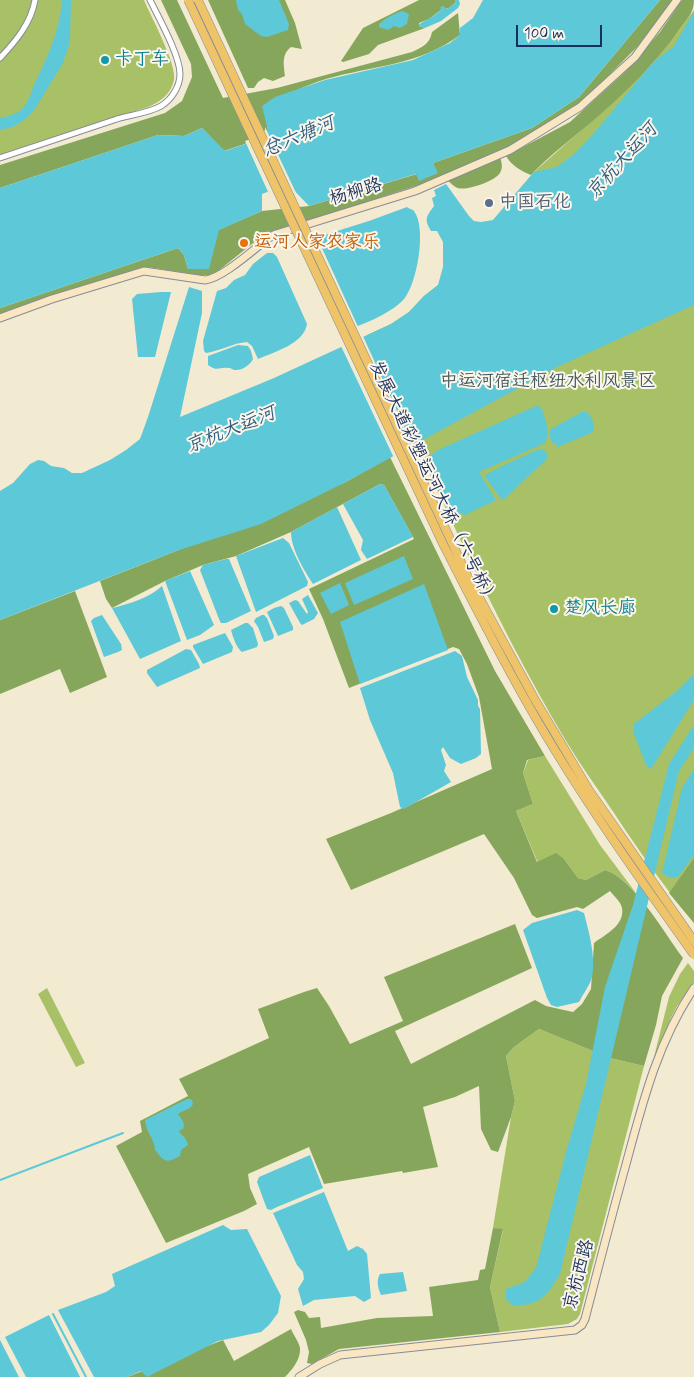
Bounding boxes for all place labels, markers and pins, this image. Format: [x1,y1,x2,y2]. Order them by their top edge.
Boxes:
place label: 卡丁车 [115,49,169,71]
marker: 卡丁车 [99,54,111,66]
place label: 中国石化 [499,192,571,214]
marker: 中国石化 [483,197,495,209]
place label: 运河人家农家乐 [254,232,380,254]
marker: 运河人家农家乐 [238,237,250,249]
place label: 楚风长廊 [564,598,636,620]
marker: 楚风长廊 [548,603,560,615]

